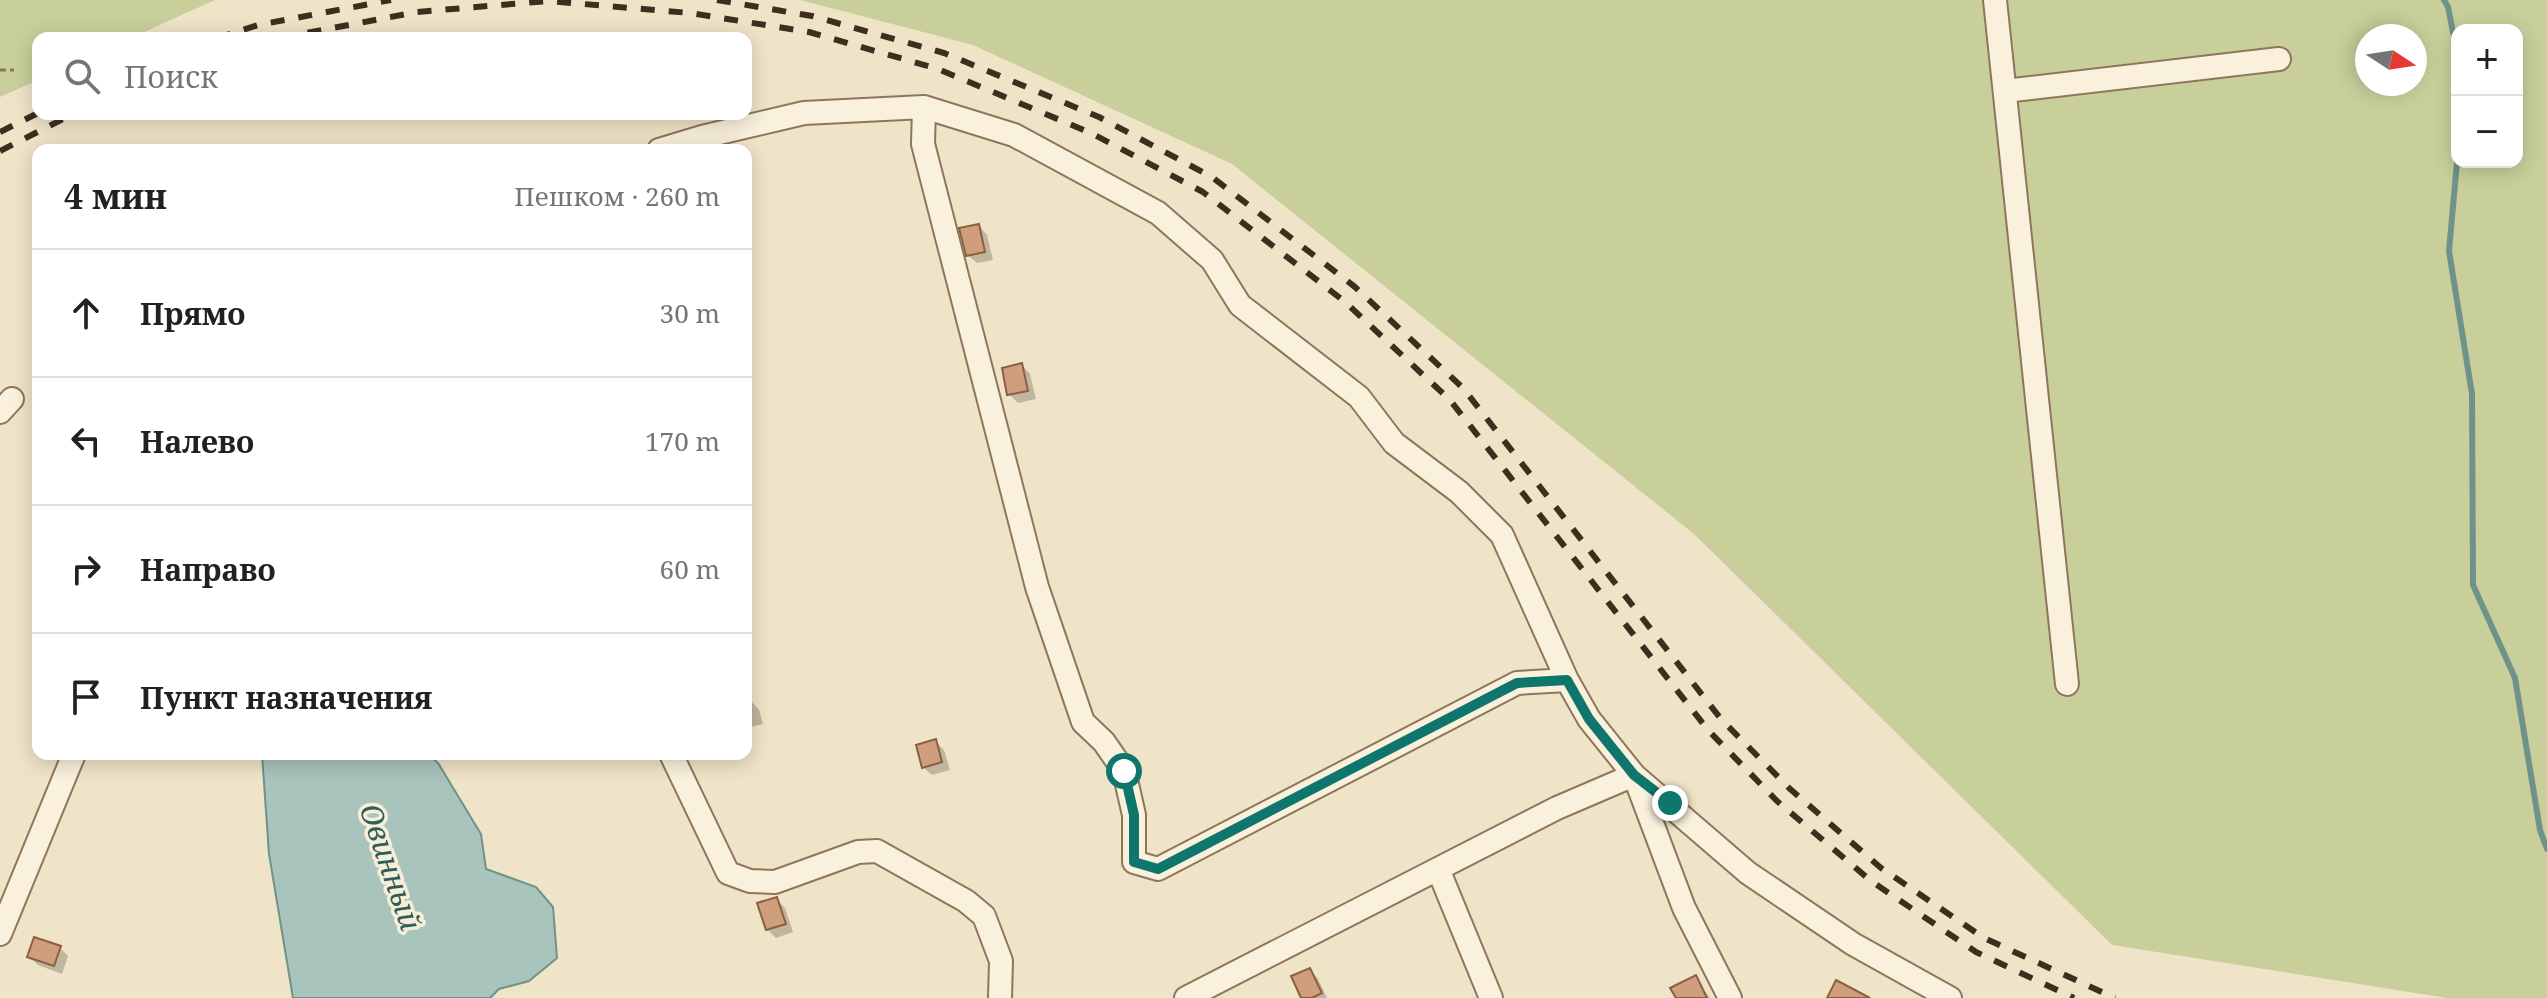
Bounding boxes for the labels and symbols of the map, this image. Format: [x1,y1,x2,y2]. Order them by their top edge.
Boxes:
north arrow [2355,24,2427,96]
route start [1106,753,1142,789]
route end [1652,785,1688,821]
water label: Овинный [351,797,432,936]

